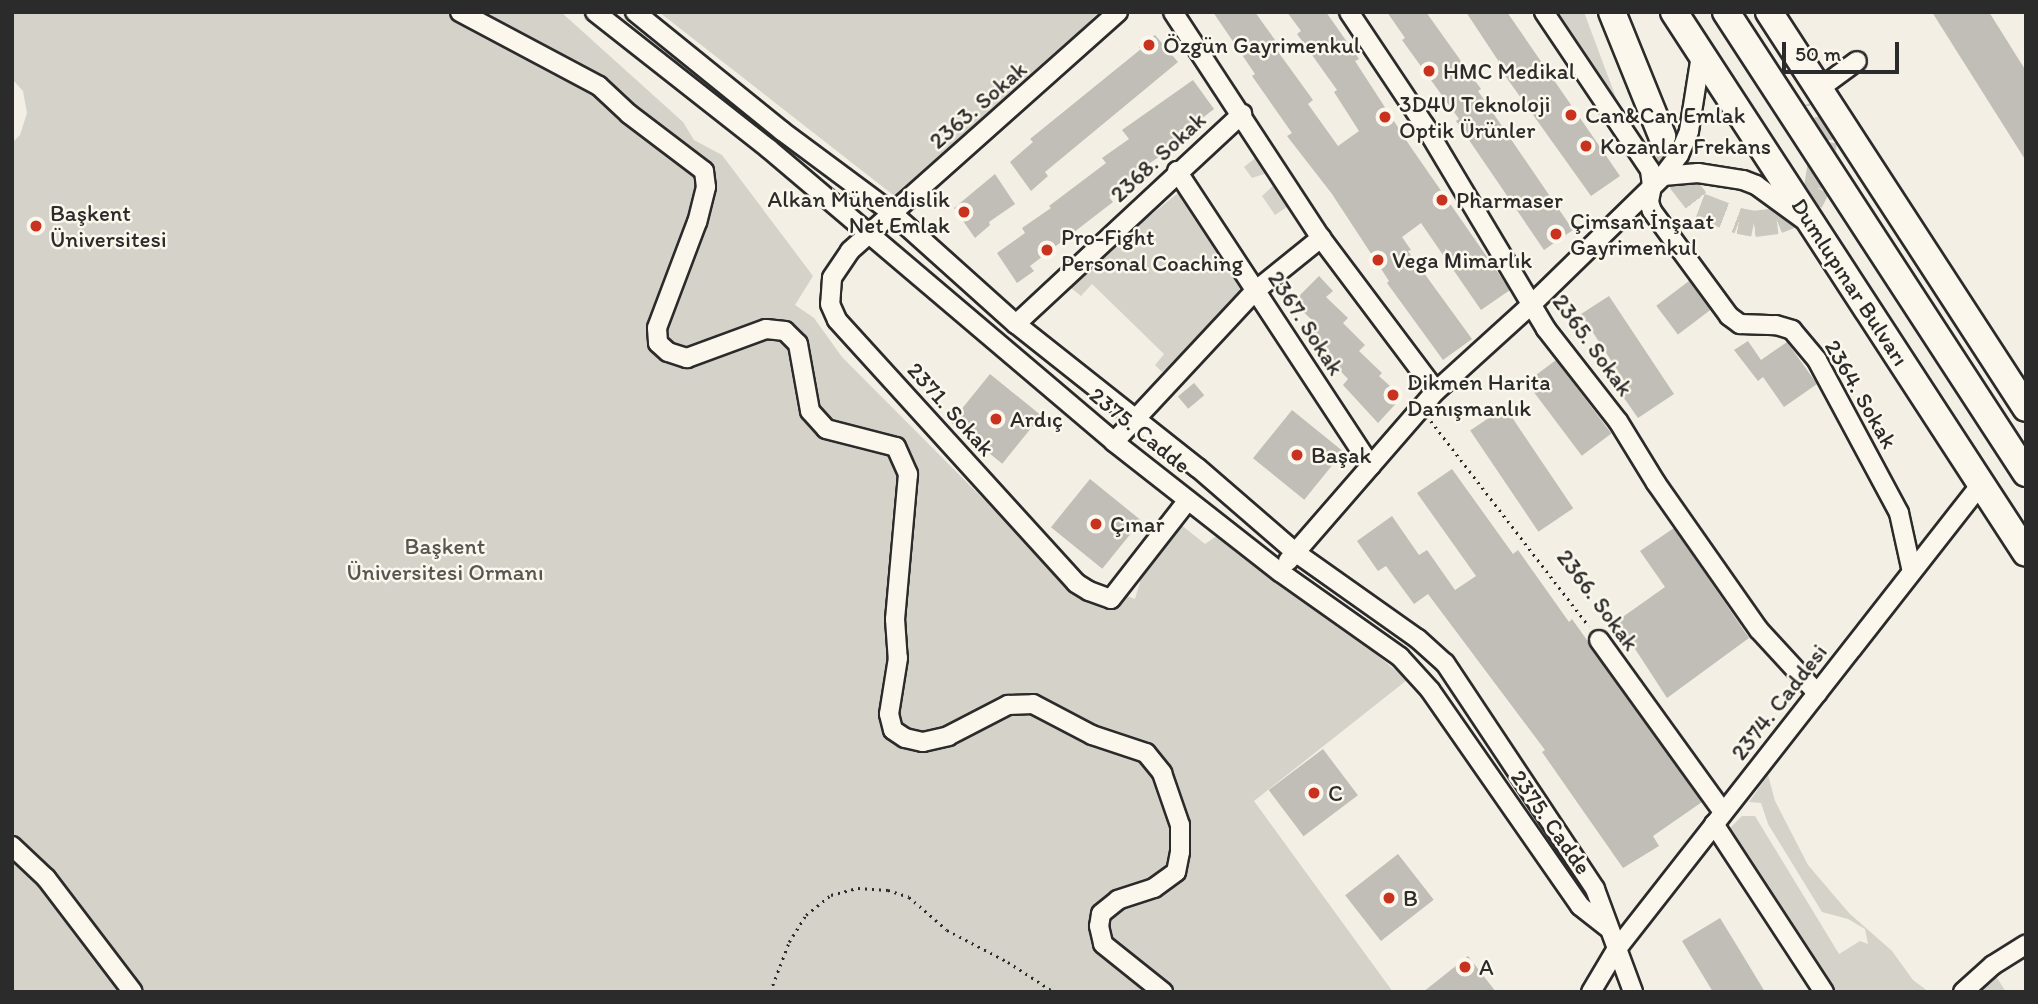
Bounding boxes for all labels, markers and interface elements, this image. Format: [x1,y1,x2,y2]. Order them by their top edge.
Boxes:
scale bar [1786,28,1903,72]
place label: Özgün Gayrimenkul [1163,31,1360,59]
marker: Özgün Gayrimenkul [1141,37,1157,53]
text: 50 m [1795,41,1841,66]
street label: 2363. Sokak [924,55,1032,155]
place label: HMC Medikal [1443,57,1575,85]
marker: HMC Medikal [1421,63,1437,79]
place label: 3D4U Teknoloji Optik Ürünler [1399,90,1548,144]
place label: Can&Can Emlak [1585,101,1746,129]
street label: 2368. Sokak [1105,106,1211,208]
marker: Can&Can Emlak [1563,107,1579,123]
marker: 3D4U Teknoloji Optik Ürünler [1377,109,1393,125]
place label: Kozanlar Frekans [1600,132,1771,160]
marker: Kozanlar Frekans [1578,138,1594,154]
place label: Alkan Mühendislik Net Emlak [768,185,950,239]
place label: Pharmaser [1456,186,1563,214]
marker: Pharmaser [1434,192,1450,208]
street label: Dumlupınar Bulvarı [1786,193,1914,371]
place label: Başkent Üniversitesi [50,199,167,253]
marker: Alkan Mühendislik Net Emlak [956,204,972,220]
place label: Çimsan İnşaat Gayrimenkul [1570,207,1713,261]
marker: Başkent Üniversitesi [28,218,44,234]
place label: Pro-Fight Personal Coaching [1061,223,1243,277]
marker: Çimsan İnşaat Gayrimenkul [1548,226,1564,242]
marker: Pro-Fight Personal Coaching [1039,242,1055,258]
place label: Vega Mimarlık [1392,246,1531,274]
marker: Vega Mimarlık [1370,252,1386,268]
street label: 2367. Sokak [1262,266,1350,380]
street label: 2365. Sokak [1547,289,1639,401]
street label: 2364. Sokak [1819,335,1903,453]
street label: 2371. Sokak [902,356,1000,462]
place label: Dikmen Harita Danışmanlık [1407,368,1551,422]
street label: 2375. Cadde [1084,381,1196,479]
marker: Dikmen Harita Danışmanlık [1385,387,1401,403]
place label: Ardıç [1010,405,1063,433]
marker: Ardıç [988,411,1004,427]
place label: Başak [1311,441,1371,469]
marker: Başak [1289,447,1305,463]
place label: Çınar [1110,510,1164,538]
marker: Çınar [1088,516,1104,532]
park label: Başkent Üniversitesi Ormanı [346,532,544,586]
street label: 2366. Sokak [1551,544,1645,656]
street label: 2374. Caddesi [1725,639,1833,765]
street label: 2375. Cadde [1505,764,1597,880]
place label: C [1328,779,1343,807]
marker: C [1306,785,1322,801]
place label: B [1403,884,1418,912]
marker: B [1381,890,1397,906]
place label: A [1479,953,1494,981]
marker: A [1457,959,1473,975]

